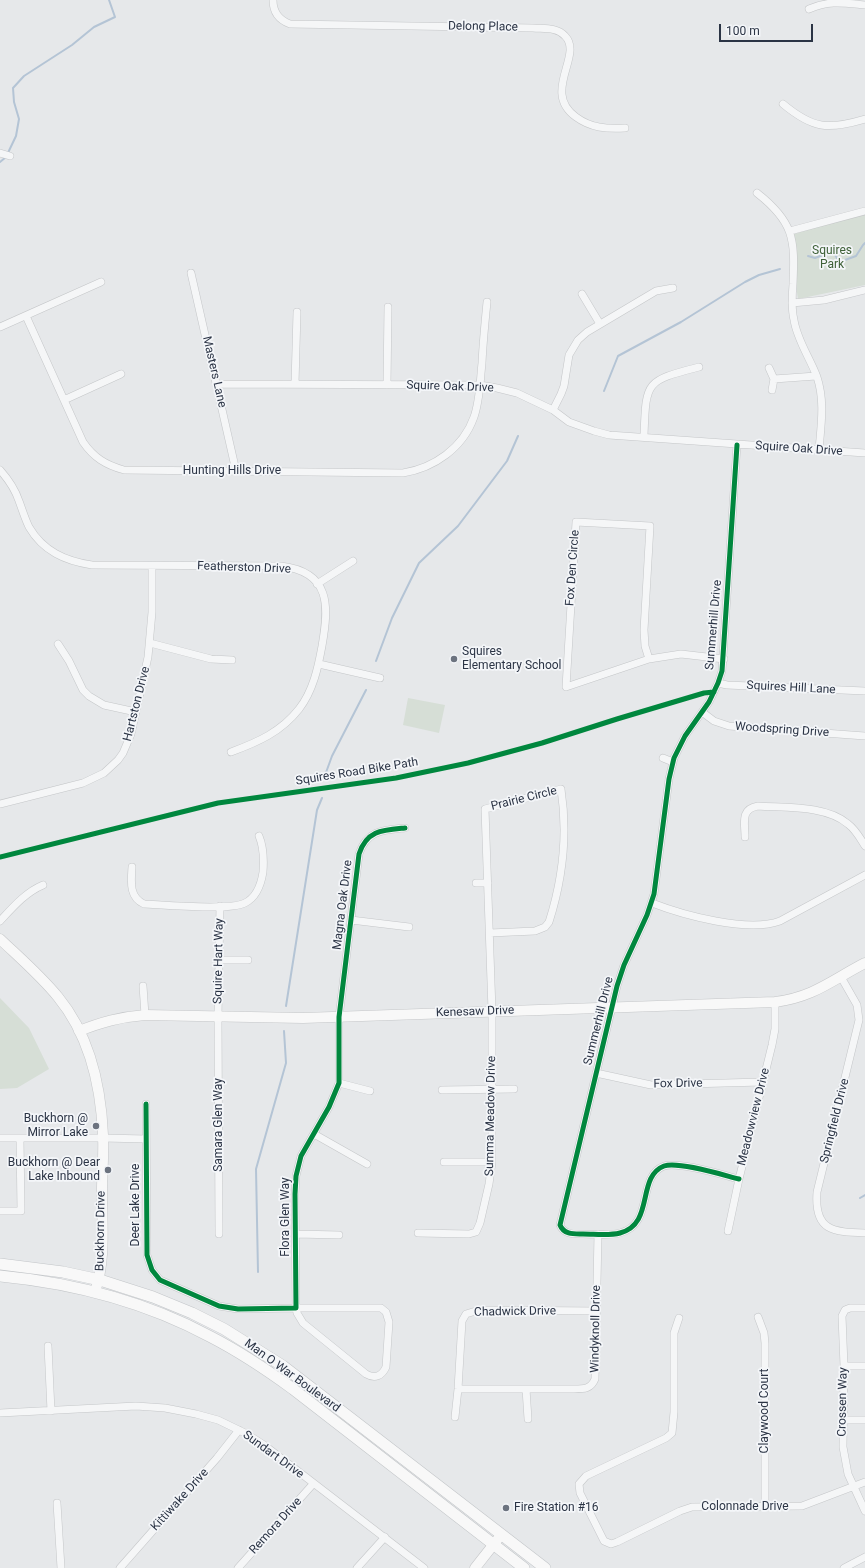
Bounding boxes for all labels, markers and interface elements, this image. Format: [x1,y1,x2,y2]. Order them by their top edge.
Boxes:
scale bar [721,16,815,42]
street label: Delong Place [448,19,518,35]
text: 100 m [726,24,760,38]
park label: Squires Park [812,244,852,272]
street label: Masters Lane [199,335,229,409]
street label: Squire Oak Drive [406,378,494,396]
street label: Squire Oak Drive [755,439,843,459]
street label: Hunting Hills Drive [183,464,281,478]
street label: Fox Den Circle [563,529,583,607]
street label: Featherston Drive [197,559,291,577]
street label: Summerhill Drive [703,579,725,671]
place label: Squires Elementary School [462,645,562,673]
marker: Squires Elementary School [449,654,459,664]
street label: Hartston Drive [121,665,153,743]
street label: Squires Hill Lane [746,678,836,698]
street label: Woodspring Drive [735,720,829,740]
street label: Squires Road Bike Path [295,755,419,789]
street label: Prairie Circle [490,784,558,814]
street label: Magna Oak Drive [330,859,356,951]
street label: Squire Hart Way [211,918,227,1004]
street label: Summerhill Drive [581,975,617,1067]
street label: Kenesaw Drive [436,1003,514,1021]
street label: Summa Meadow Drive [483,1056,499,1176]
street label: Meadowview Drive [735,1067,773,1167]
street label: Fox Drive [653,1076,703,1092]
street label: Springfield Drive [818,1077,852,1165]
street label: Samara Glen Way [212,1078,226,1172]
place label: Buckhorn @ Mirror Lake [24,1112,88,1140]
marker: Buckhorn @ Mirror Lake [91,1121,101,1131]
place label: Buckhorn @ Dear Lake Inbound [8,1156,100,1184]
street label: Deer Lake Drive [129,1164,143,1246]
marker: Buckhorn @ Dear Lake Inbound [103,1165,113,1175]
street label: Flora Glen Way [279,1177,293,1257]
street label: Buckhorn Drive [93,1191,109,1271]
street label: Windyknoll Drive [588,1285,604,1373]
street label: Chadwick Drive [474,1304,556,1320]
street label: Man O War Boulevard [241,1336,343,1416]
street label: Crossen Way [835,1367,851,1437]
street label: Claywood Court [758,1369,772,1453]
street label: Sundart Drive [240,1428,306,1482]
street label: Kittiwake Drive [148,1466,212,1534]
street label: Remora Drive [247,1495,305,1557]
street label: Colonnade Drive [701,1500,789,1514]
place label: Fire Station #16 [514,1501,599,1515]
marker: Fire Station #16 [501,1503,511,1513]

